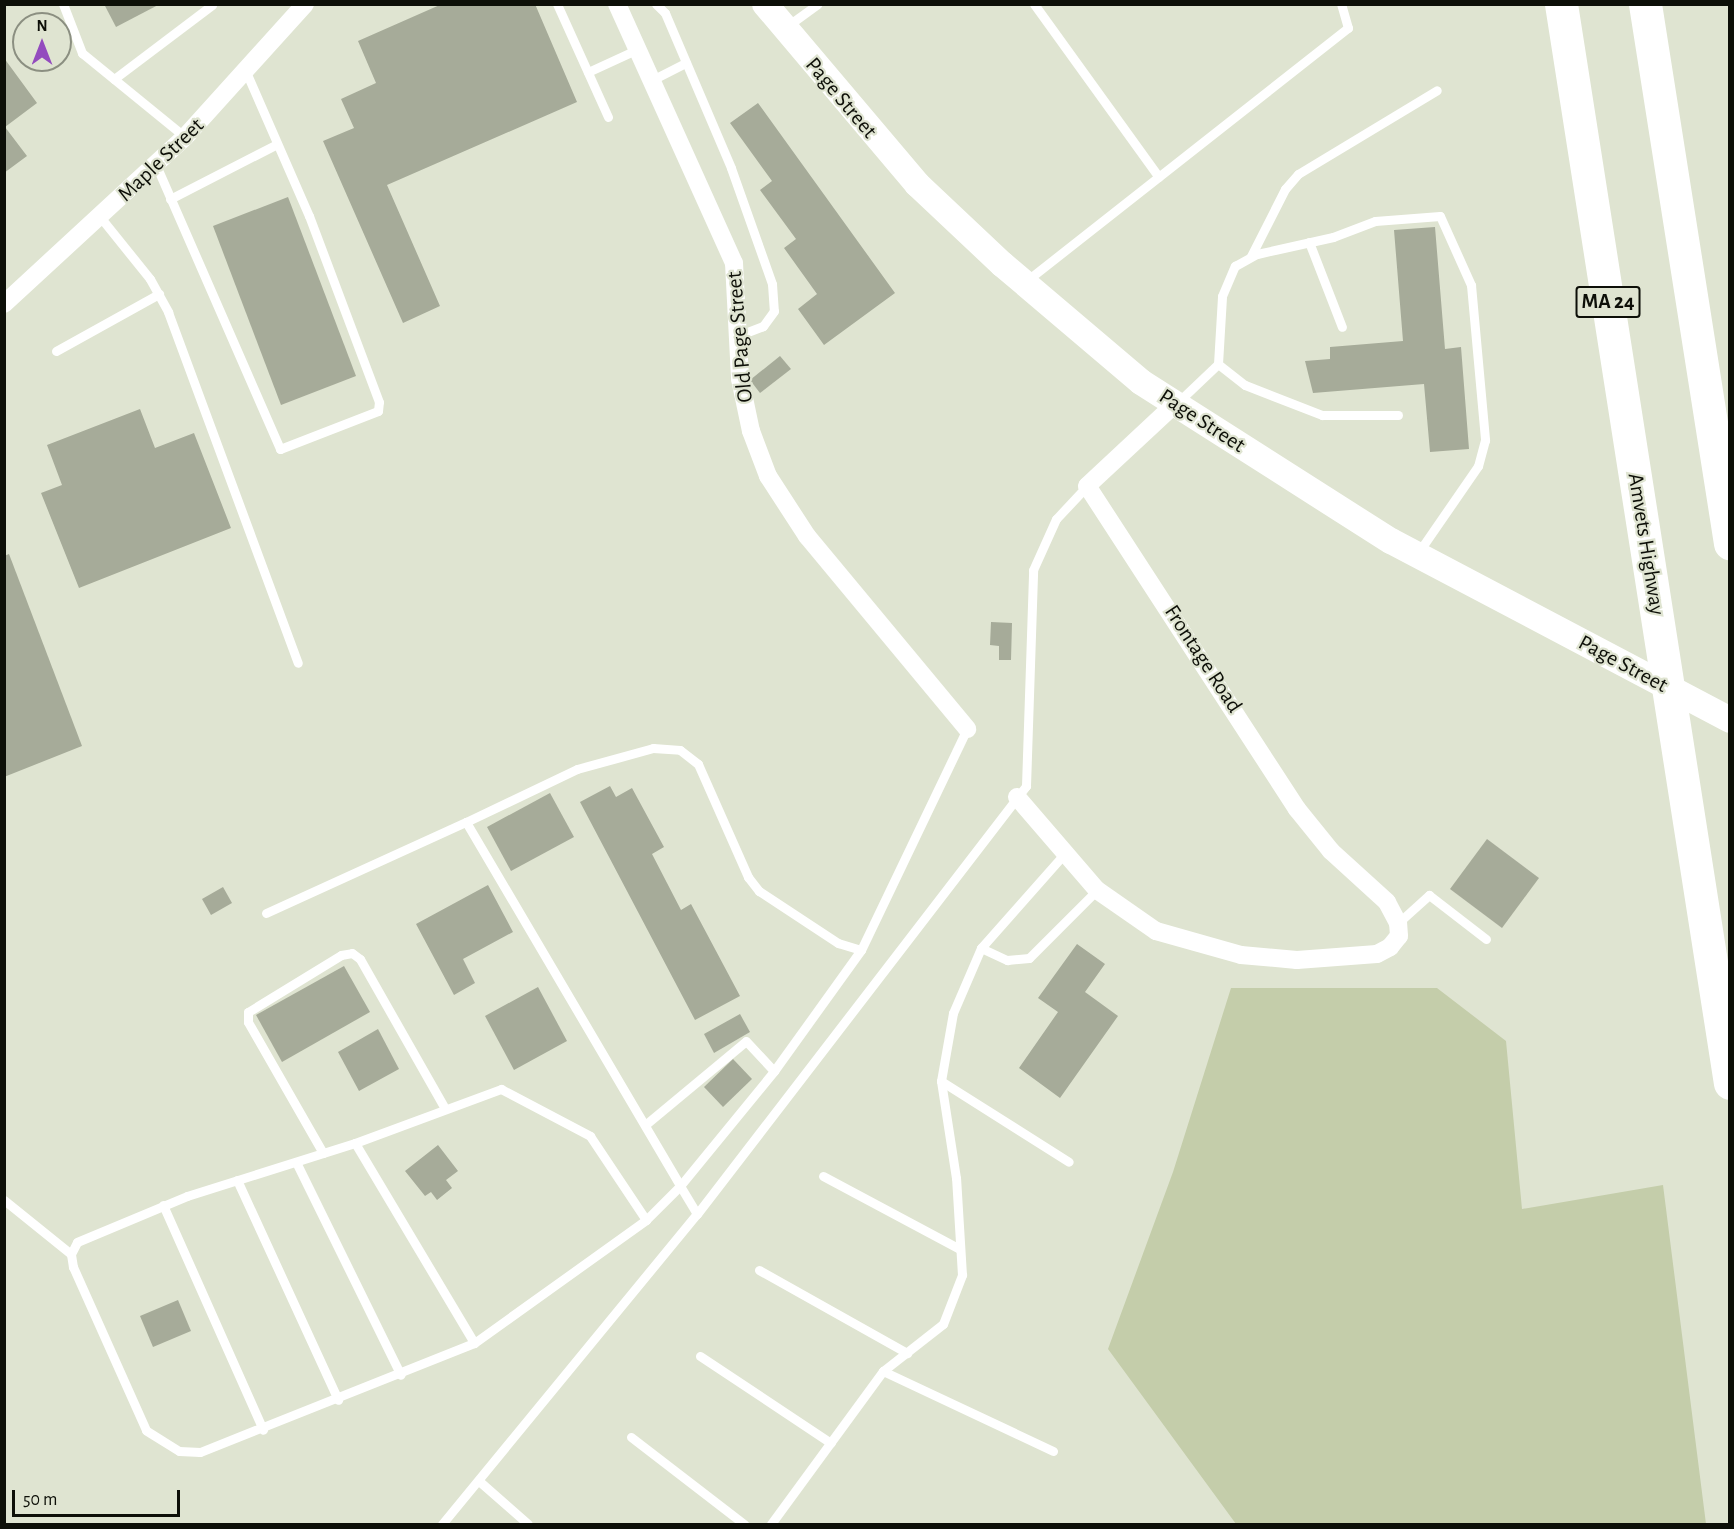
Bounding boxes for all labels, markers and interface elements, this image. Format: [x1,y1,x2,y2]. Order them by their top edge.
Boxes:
north arrow [12,12,72,72]
text: N [36,18,48,34]
street label: Page Street [800,52,882,144]
street label: Maple Street [112,112,210,208]
street label: Old Page Street [721,270,759,404]
road number: MA 24 [1575,284,1641,320]
street label: Page Street [1154,383,1250,459]
street label: Amvets Highway [1622,471,1670,617]
street label: Frontage Road [1158,600,1248,718]
street label: Page Street [1574,630,1672,698]
scale bar [15,1478,183,1516]
text: 50 m [23,1491,57,1509]

